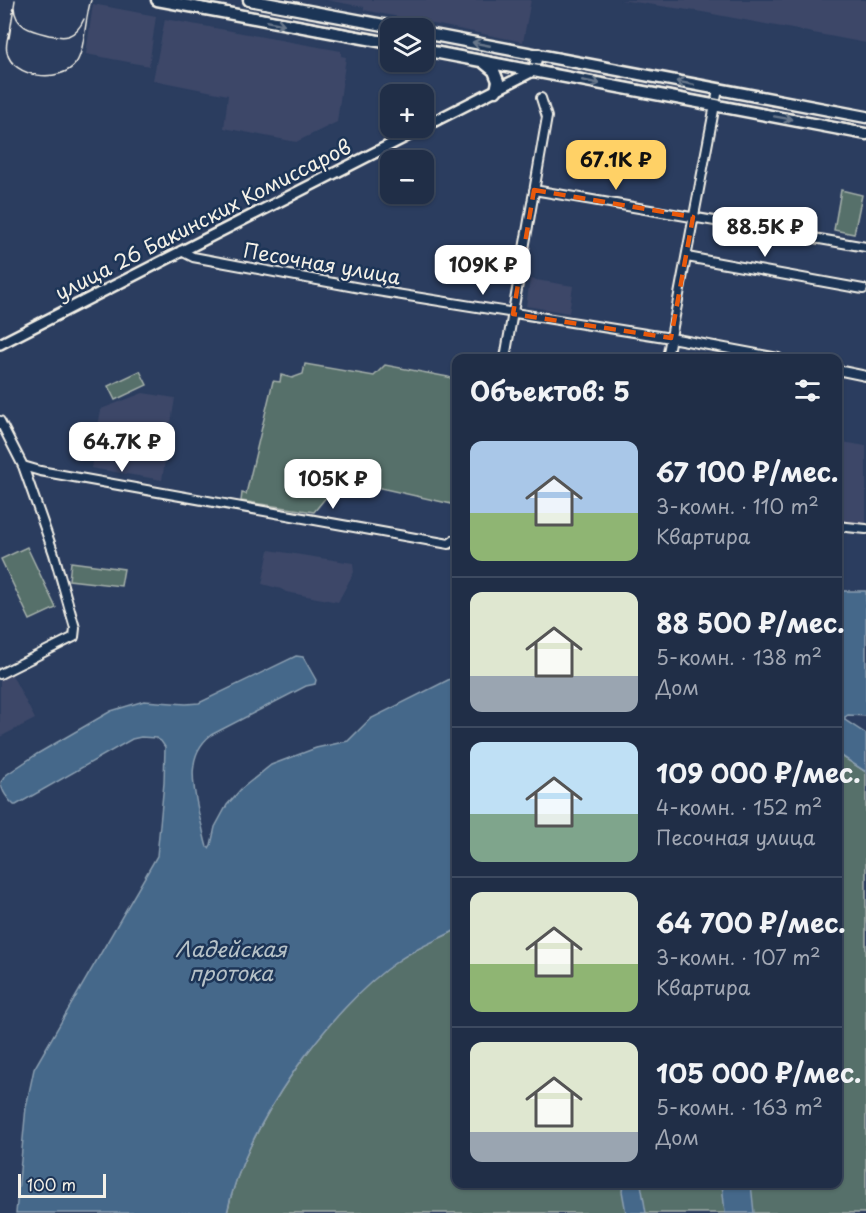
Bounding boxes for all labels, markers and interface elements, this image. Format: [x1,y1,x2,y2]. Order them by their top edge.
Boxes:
one-way arrow [266,18,286,29]
map controls [380,18,434,204]
button: layers [380,18,434,72]
one-way arrow [471,38,491,49]
one-way arrow [581,77,600,88]
one-way arrow [675,77,695,88]
button: + [380,84,434,138]
one-way arrow [772,113,792,124]
street label: улица 26 Бакинских Комиссаров [49,131,356,307]
pin: 67.1K ₽ [561,140,671,191]
text: 67.1K ₽ [580,144,652,174]
button: − [380,150,434,204]
pin: 88.5K ₽ [710,207,820,258]
text: 88.5K ₽ [727,211,804,241]
street label: Песочная улица [241,234,404,292]
pin: 109K ₽ [434,245,532,296]
text: 109K ₽ [449,249,517,279]
text: Объектов: 5 [470,371,630,410]
icon: filters [791,374,824,407]
pin: 64.7K ₽ [67,422,177,473]
text: 64.7K ₽ [83,426,161,456]
text: 67 100 ₽/мес. [656,452,838,491]
pin: 105K ₽ [284,459,382,510]
text: 105K ₽ [298,463,368,493]
icon: home [518,465,590,537]
text: 3-комн. · 110 m² [656,491,819,521]
text: Квартира [656,521,750,551]
text: 88 500 ₽/мес. [656,603,845,642]
icon: home [518,616,590,688]
text: 5-комн. · 138 m² [656,642,822,672]
text: Дом [656,672,699,702]
text: 109 000 ₽/мес. [656,753,861,792]
icon: home [518,766,590,838]
text: 4-комн. · 152 m² [656,792,822,822]
text: Песочная улица [656,822,815,852]
text: 64 700 ₽/мес. [656,903,846,942]
icon: home [518,916,590,988]
water label: Ладейская протока [175,932,288,988]
text: 3-комн. · 107 m² [656,942,821,972]
text: Квартира [656,972,750,1002]
text: 105 000 ₽/мес. [656,1053,861,1092]
icon: home [518,1066,590,1138]
text: 5-комн. · 163 m² [656,1092,823,1122]
text: Дом [656,1122,699,1152]
scale bar [18,1171,106,1198]
text: 100 m [27,1172,76,1196]

